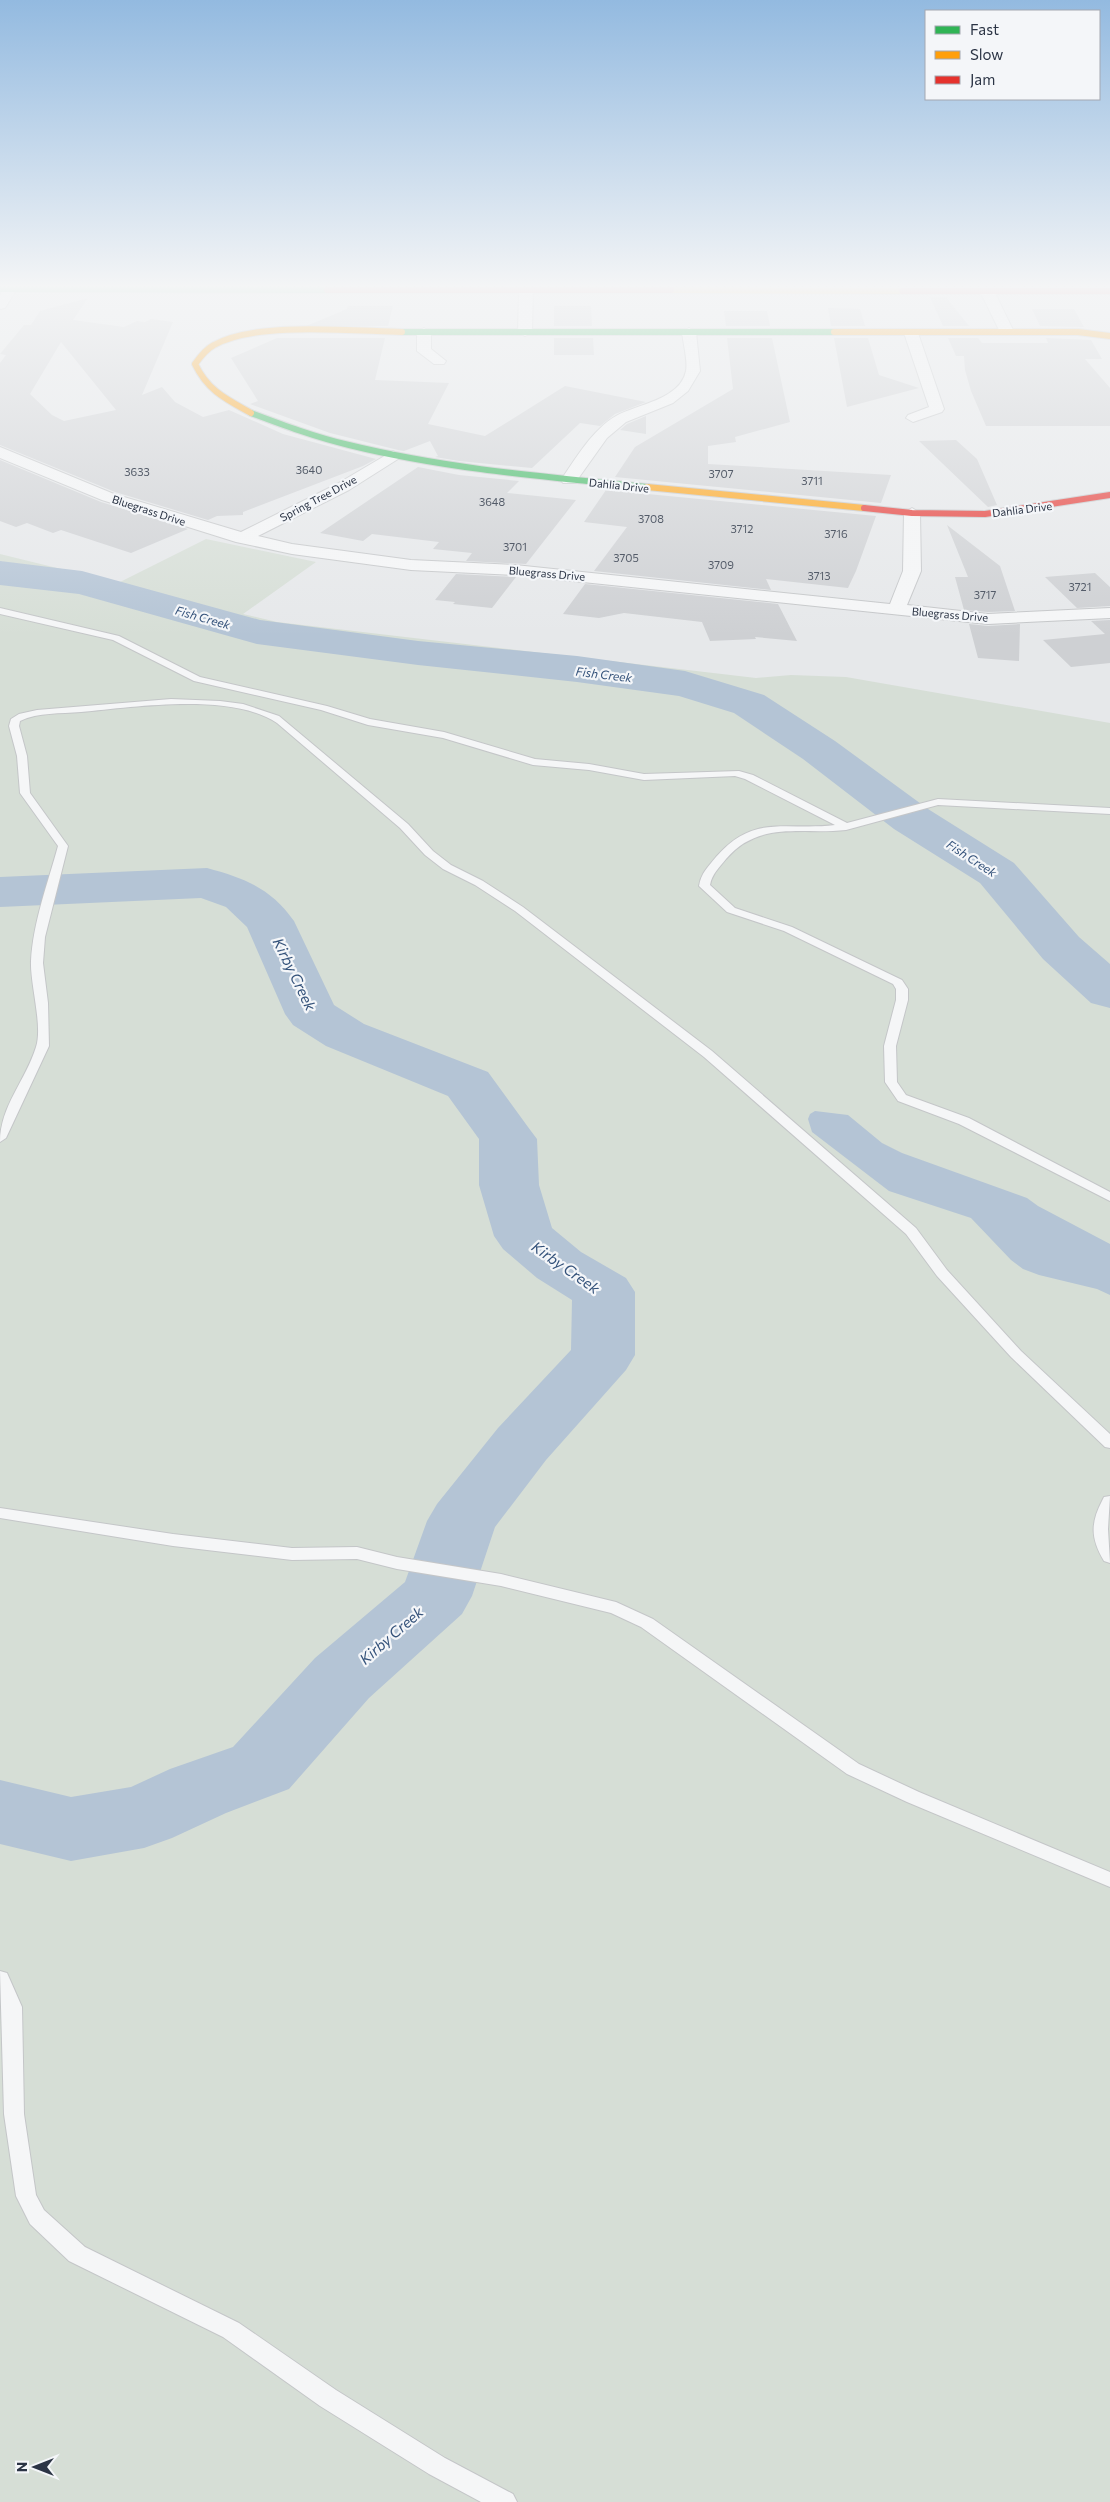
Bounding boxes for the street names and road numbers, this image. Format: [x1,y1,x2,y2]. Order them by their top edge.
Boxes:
street label: Spring Tree Drive [277,472,359,524]
street label: Dahlia Drive [588,475,650,495]
street label: Bluegrass Drive [111,492,188,528]
street label: Dahlia Drive [991,499,1053,519]
street label: Bluegrass Drive [508,563,586,583]
street label: Bluegrass Drive [911,604,989,624]

